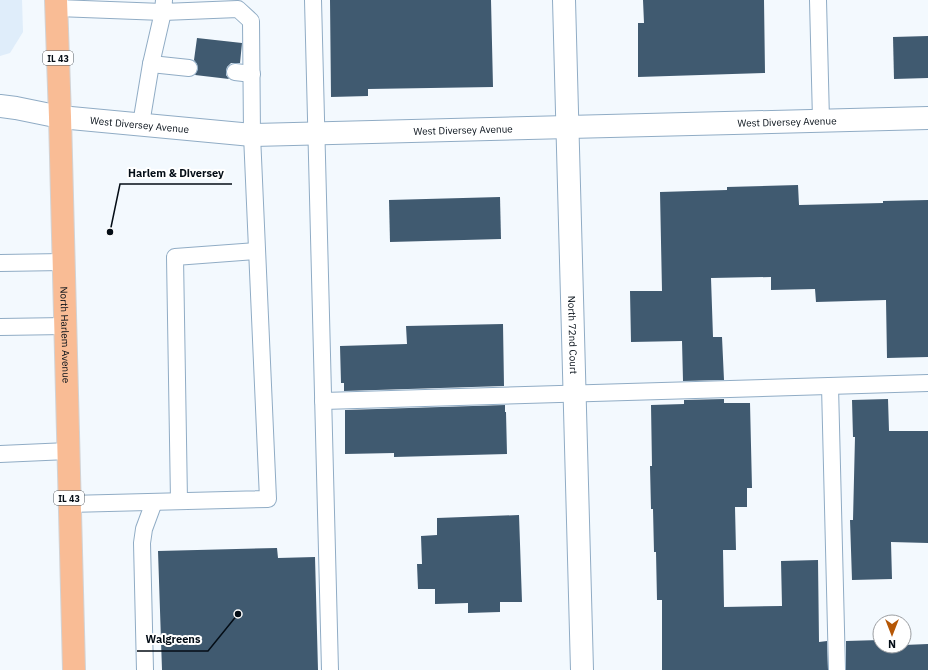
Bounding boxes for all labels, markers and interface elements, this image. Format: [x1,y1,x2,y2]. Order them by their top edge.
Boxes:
road number: IL 43 [43,51,73,65]
street label: West Diversey Avenue [90,113,190,136]
street label: West Diversey Avenue [737,114,837,129]
street label: West Diversey Avenue [413,122,513,137]
callout: Harlem & Diversey [120,161,232,184]
text: Harlem & Diversey [128,166,224,180]
street label: North Harlem Avenue [58,286,73,384]
street label: North 72nd Court [565,295,581,375]
road number: IL 43 [54,491,84,505]
north arrow [872,614,912,654]
callout: Walgreens [137,628,208,651]
text: Walgreens [146,632,201,646]
text: N [888,637,896,651]

